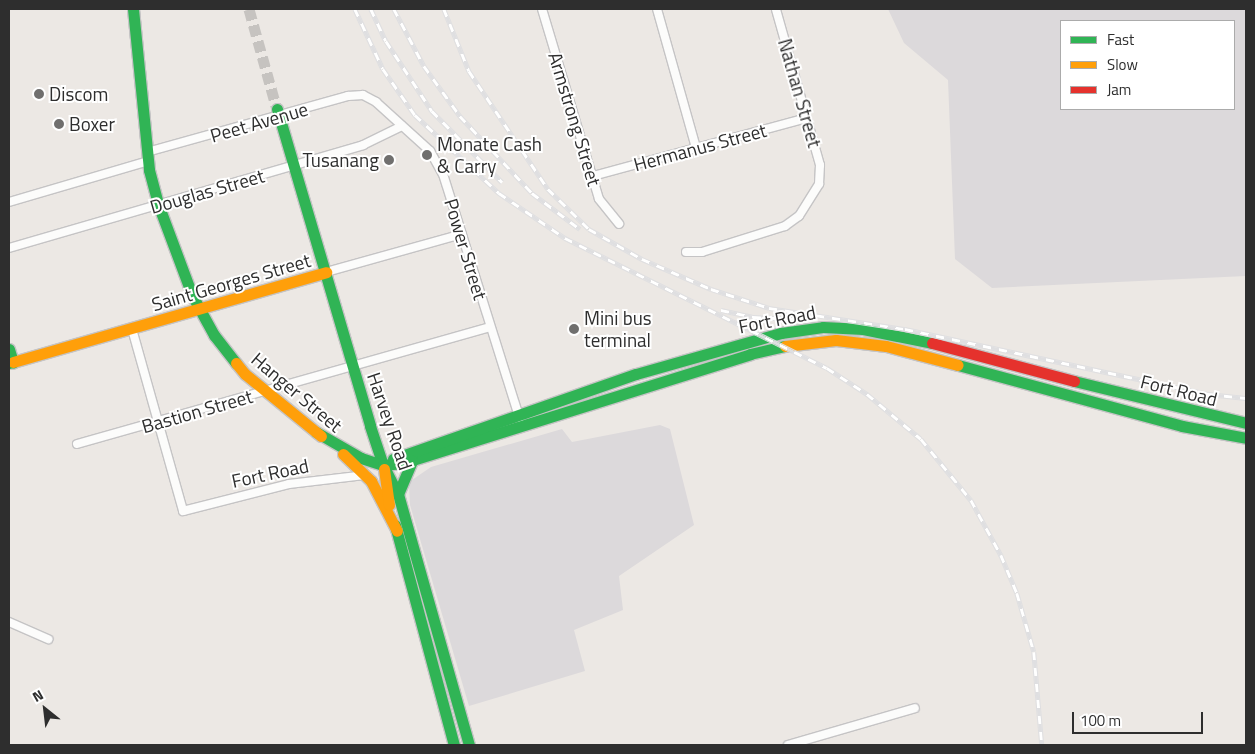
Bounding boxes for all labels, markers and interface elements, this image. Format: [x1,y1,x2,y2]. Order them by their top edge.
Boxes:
legend [1060,20,1235,110]
text: Fast [1107,28,1134,51]
street label: Nathan Street [774,36,826,150]
street label: Armstrong Street [544,49,606,189]
text: Slow [1107,53,1138,76]
text: Jam [1107,78,1131,101]
place label: Discom [49,83,108,105]
marker: Discom [33,88,45,100]
street label: Peet Avenue [208,97,310,147]
place label: Boxer [69,113,115,135]
marker: Boxer [53,118,65,130]
street label: Hermanus Street [631,118,769,176]
place label: Monate Cash & Carry [437,133,542,177]
place label: Tusanang [303,149,379,171]
marker: Monate Cash & Carry [421,149,433,161]
marker: Tusanang [383,154,395,166]
street label: Douglas Street [147,164,267,218]
street label: Power Street [440,196,492,302]
street label: Saint Georges Street [149,248,313,316]
street label: Fort Road [736,300,818,338]
place label: Mini bus terminal [584,307,652,351]
marker: Mini bus terminal [568,323,580,335]
street label: Hanger Street [247,347,347,437]
street label: Harvey Road [363,369,417,473]
street label: Fort Road [1138,369,1220,411]
street label: Bastion Street [139,384,255,438]
street label: Fort Road [229,454,311,492]
north arrow [20,684,70,734]
text: N [28,684,47,707]
scale bar [1075,702,1206,734]
text: 100 m [1080,709,1121,732]

